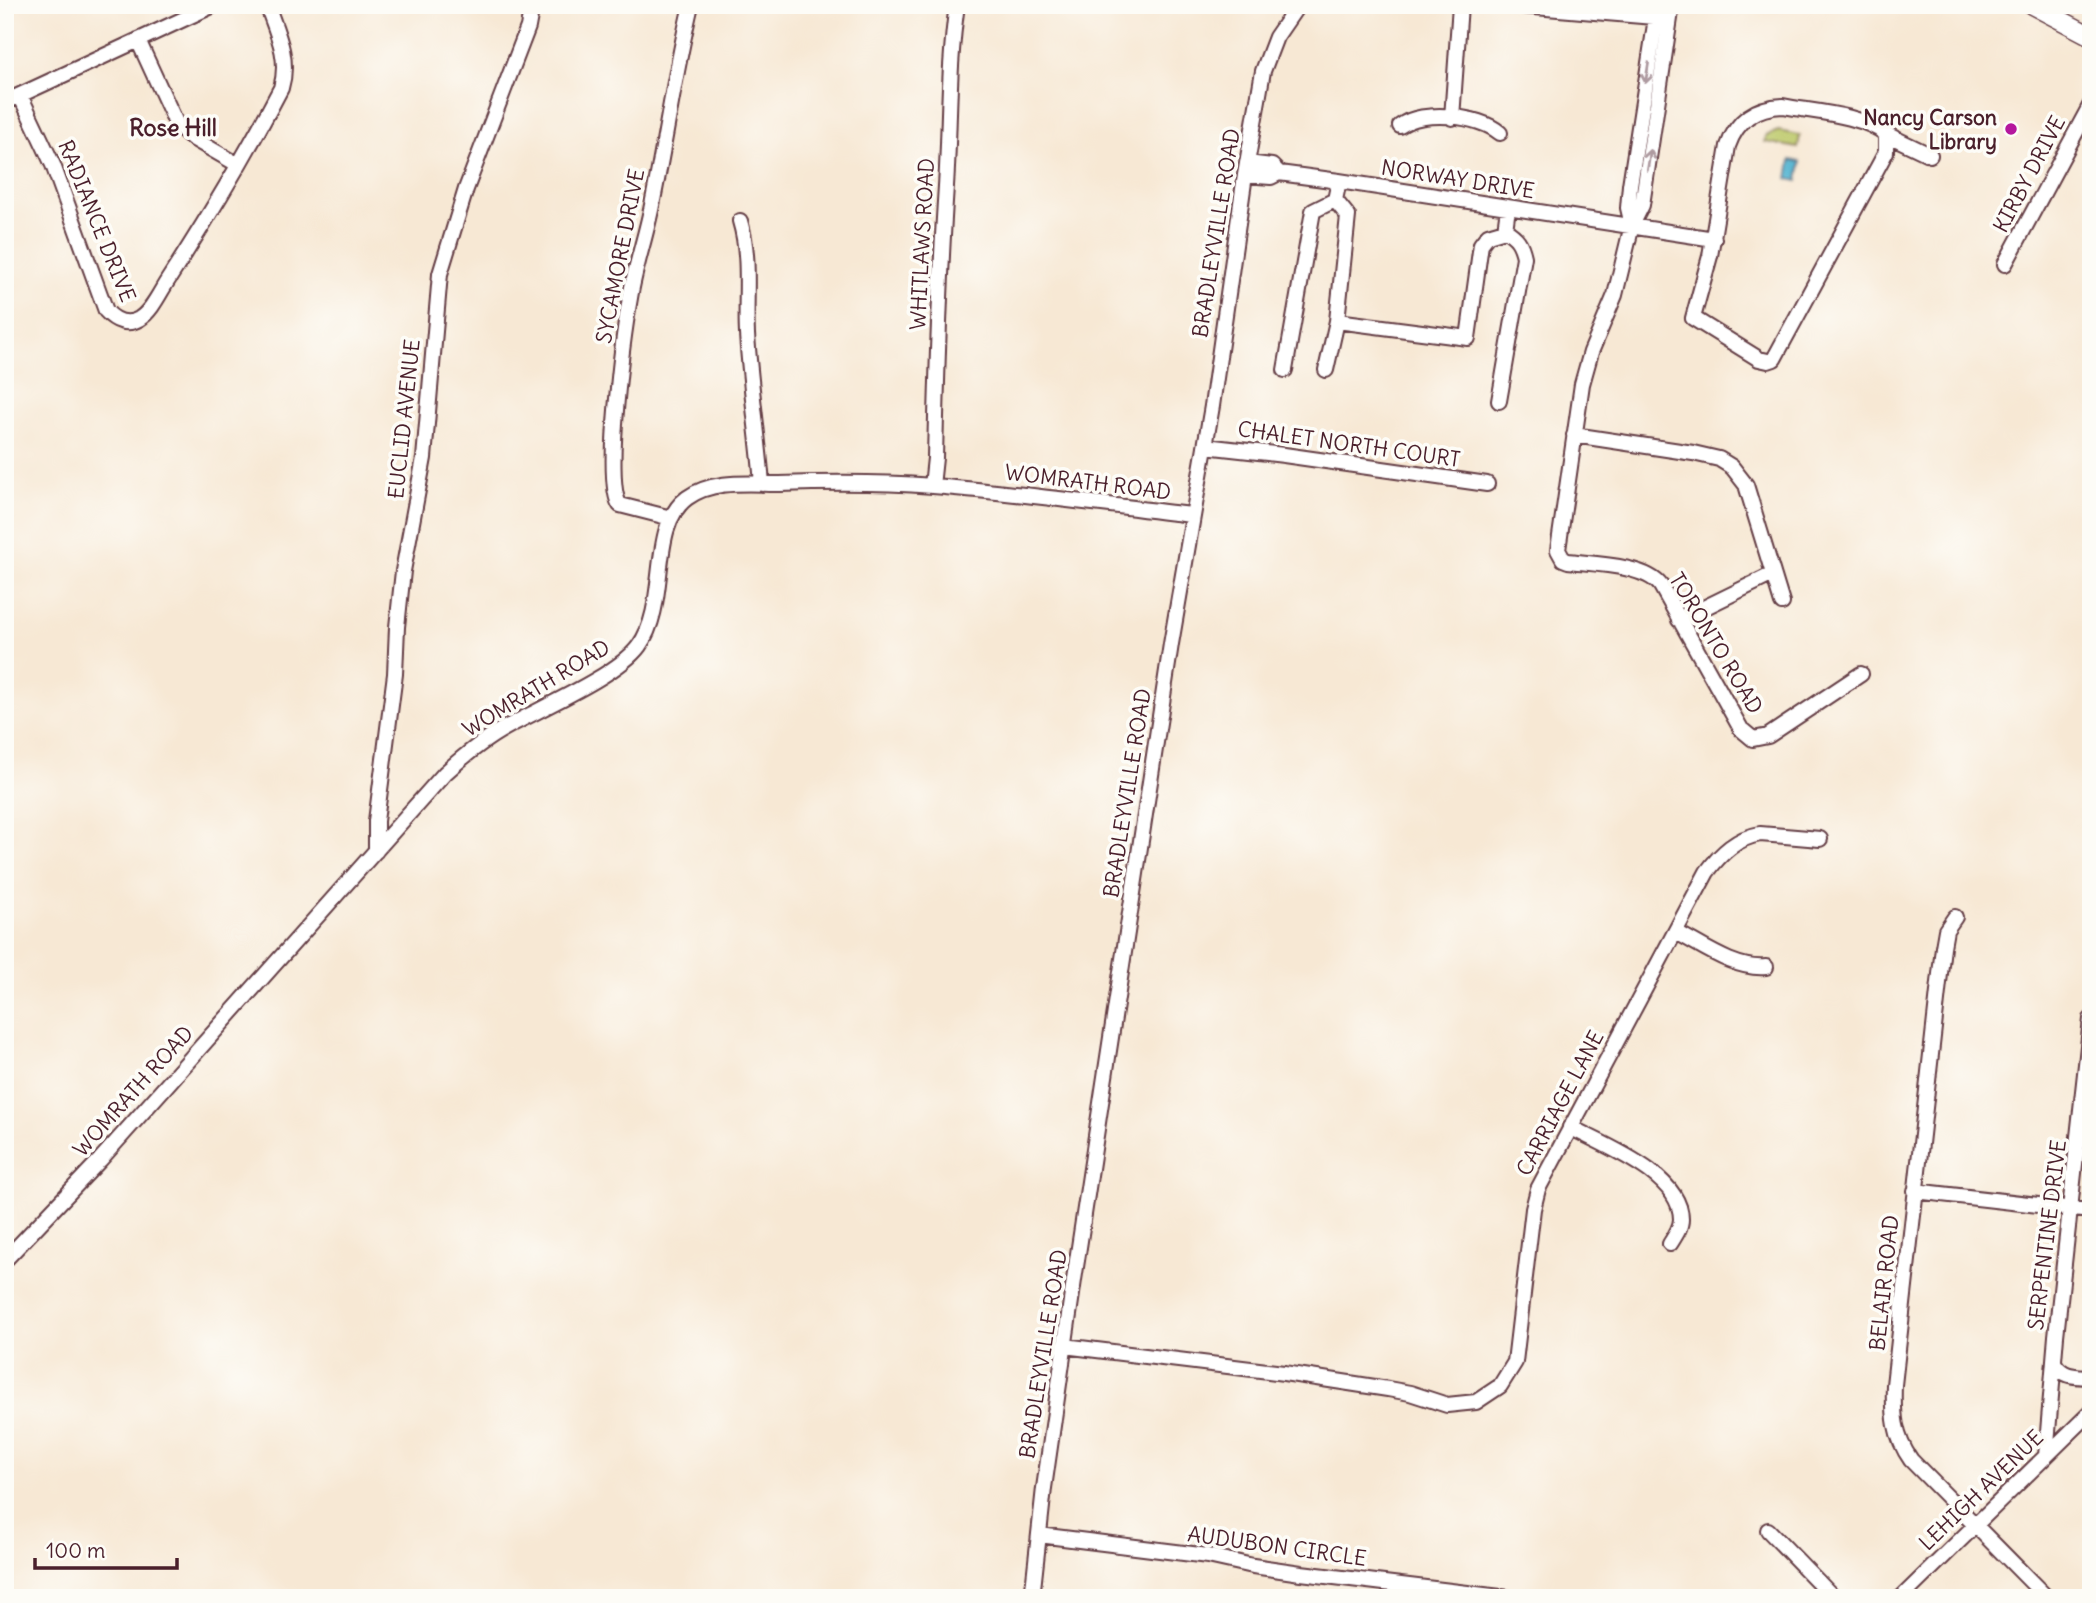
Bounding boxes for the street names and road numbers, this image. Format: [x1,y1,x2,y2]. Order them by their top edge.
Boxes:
street label: KIRBY DRIVE [1987,111,2071,237]
street label: BRADLEYVILLE ROAD [1186,127,1246,339]
street label: RADIANCE DRIVE [52,136,142,306]
street label: NORWAY DRIVE [1379,154,1537,204]
street label: WHITLAWS ROAD [904,157,940,331]
street label: SYCAMORE DRIVE [590,166,650,346]
street label: EUCLID AVENUE [382,338,426,500]
street label: CHALET NORTH COURT [1236,415,1462,473]
street label: WOMRATH ROAD [1003,458,1173,506]
street label: TORONTO ROAD [1663,567,1769,719]
street label: WOMRATH ROAD [457,633,615,743]
street label: BRADLEYVILLE ROAD [1097,687,1157,899]
street label: WOMRATH ROAD [67,1020,199,1162]
street label: CARRIAGE LANE [1510,1026,1610,1180]
street label: SERPENTINE DRIVE [2022,1138,2072,1332]
street label: BELAIR ROAD [1863,1214,1905,1352]
street label: BRADLEYVILLE ROAD [1013,1248,1073,1460]
street label: LEHIGH AVENUE [1913,1424,2049,1556]
street label: AUDUBON CIRCLE [1186,1520,1368,1572]

